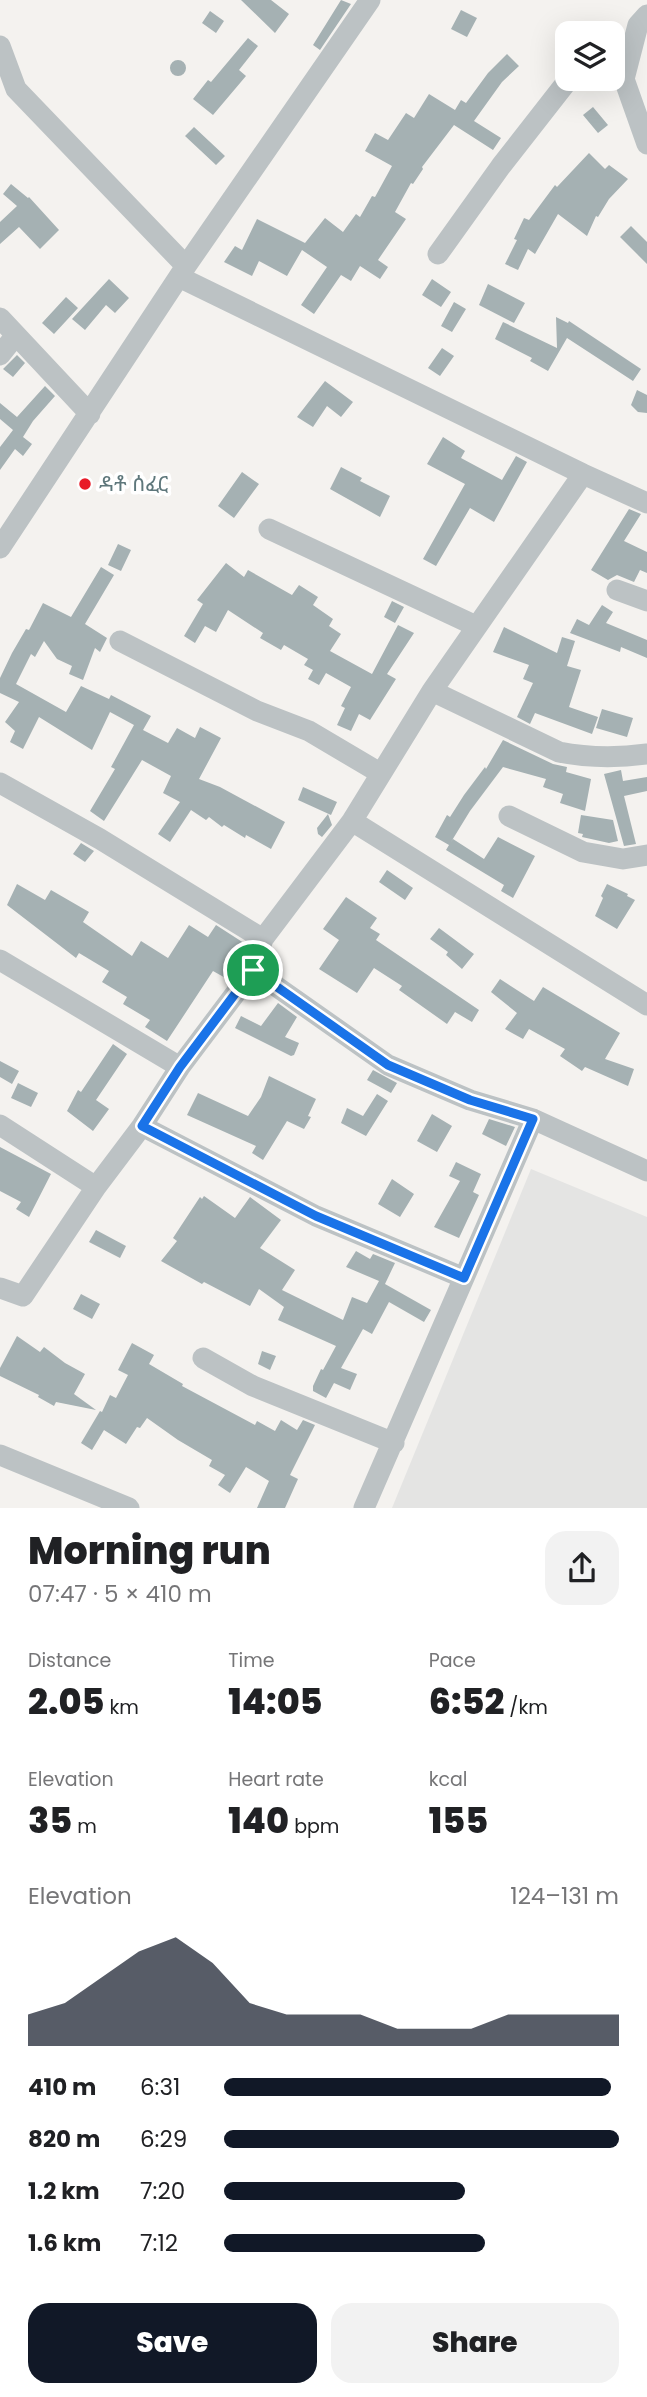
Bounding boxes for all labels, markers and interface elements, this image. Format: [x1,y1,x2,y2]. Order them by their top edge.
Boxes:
map controls [555,21,625,91]
button: layers [555,21,625,91]
place label: ዳቶ ሰፈር [99,469,169,498]
marker: ዳቶ ሰፈር [77,476,93,492]
pin [223,940,283,1000]
icon: arrive [234,951,272,989]
text: Morning run [28,1524,271,1577]
button: share [545,1531,619,1605]
text: 07:47 · 5 × 410 m [28,1578,212,1610]
text: Distance [28,1647,111,1674]
text: Time [228,1647,275,1674]
text: Pace [429,1647,476,1674]
text: 2.05 [28,1677,104,1726]
text: 14:05 [228,1677,323,1726]
text: 6:52 [429,1677,504,1726]
text: km [104,1694,139,1721]
text: /km [504,1694,548,1721]
text: Elevation [28,1766,114,1793]
text: Heart rate [228,1766,324,1793]
text: kcal [429,1766,468,1793]
text: 35 [28,1796,72,1845]
text: 140 [228,1796,289,1845]
text: 155 [429,1796,488,1845]
text: m [72,1813,97,1840]
text: bpm [289,1813,339,1840]
text: Elevation [28,1880,132,1912]
text: 124–131 m [510,1880,619,1912]
text: 410 m [28,2071,96,2103]
text: 6:31 [140,2071,180,2103]
text: 820 m [28,2123,100,2155]
text: 6:29 [140,2123,187,2155]
text: 1.2 km [28,2175,100,2207]
text: 7:20 [140,2175,185,2207]
text: 1.6 km [28,2227,101,2259]
text: 7:12 [140,2227,178,2259]
button: Save [28,2303,317,2383]
button: Share [331,2303,619,2383]

